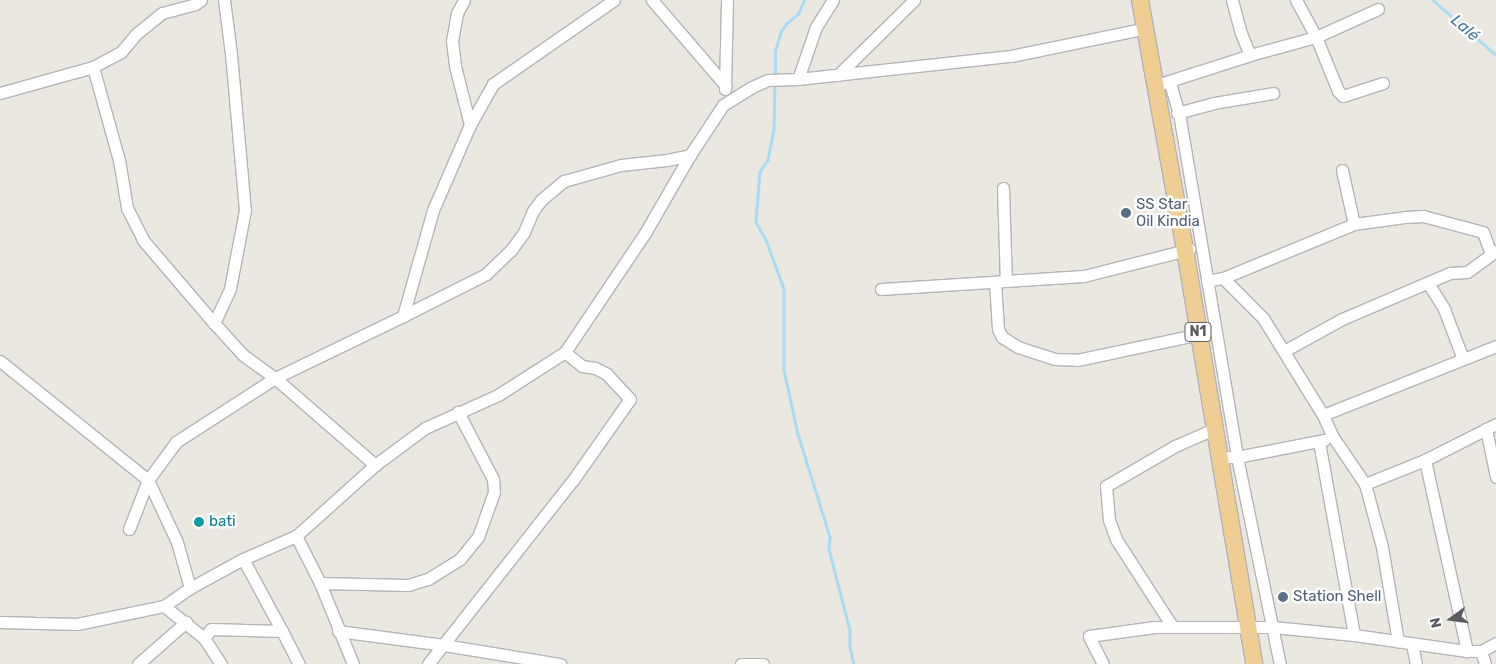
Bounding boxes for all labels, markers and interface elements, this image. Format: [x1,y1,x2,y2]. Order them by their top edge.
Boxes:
water label: Lalé [1447,11,1483,45]
place label: SS Star Oil Kindia [1136,195,1200,230]
marker: SS Star Oil Kindia [1120,207,1132,219]
road number: N1 [1184,321,1212,344]
place label: bati [209,513,236,531]
marker: bati [193,516,205,528]
place label: Station Shell [1293,588,1381,606]
marker: Station Shell [1277,591,1289,603]
north arrow [1426,594,1476,644]
text: N [1426,616,1445,630]

